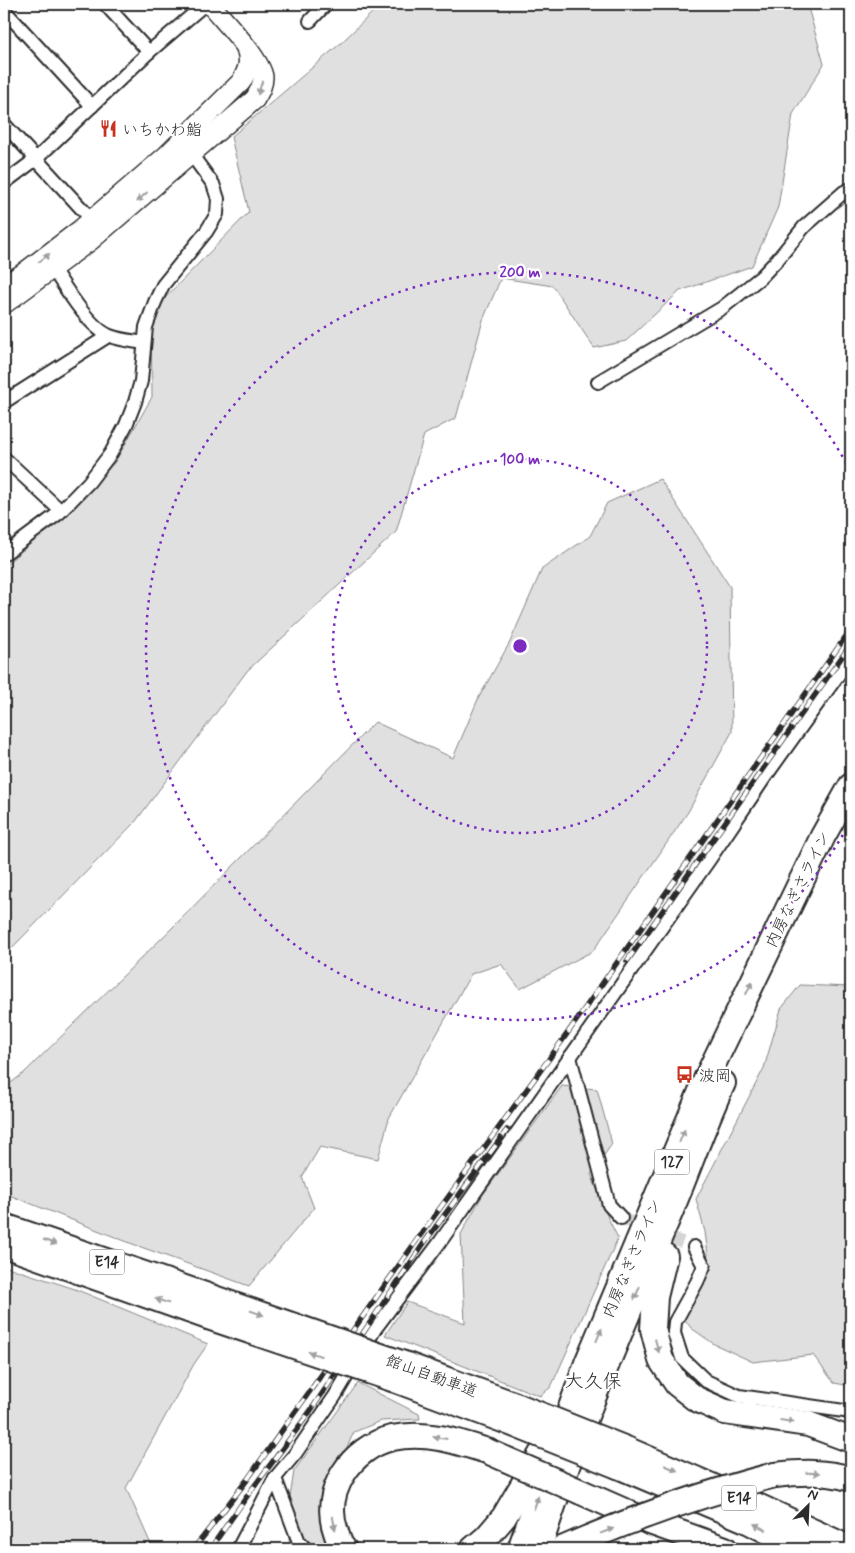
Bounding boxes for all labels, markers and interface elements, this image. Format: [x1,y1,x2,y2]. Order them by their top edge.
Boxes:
one-way arrow [255,81,263,96]
restaurant icon: いちかわ鮨 [98,119,118,139]
place label: いちかわ鮨 [122,120,202,141]
one-way arrow [135,192,148,203]
one-way arrow [37,252,50,263]
text: 200 m [500,263,541,283]
text: 100 m [500,450,540,470]
centre of rings [511,637,529,655]
street label: 内房なぎさライン [761,828,836,952]
one-way arrow [745,981,753,995]
bus stop icon: 波岡 [675,1065,695,1085]
place label: 波岡 [699,1066,731,1087]
one-way arrow [679,1129,687,1143]
road number: 127 [654,1150,690,1174]
street label: 内房なぎさライン [598,1196,667,1321]
one-way arrow [43,1238,58,1246]
road number: E14 [90,1250,124,1274]
one-way arrow [632,1286,640,1300]
one-way arrow [154,1297,169,1305]
one-way arrow [249,1310,264,1317]
one-way arrow [596,1327,603,1342]
one-way arrow [654,1338,662,1353]
one-way arrow [308,1349,323,1357]
street label: 館山自動車道 [383,1350,480,1403]
district label: 大久保 [564,1369,622,1394]
one-way arrow [780,1417,796,1425]
one-way arrow [432,1434,448,1442]
one-way arrow [664,1464,679,1472]
one-way arrow [806,1469,822,1477]
north arrow [782,1480,832,1530]
text: N [805,1485,821,1505]
road number: E14 [722,1486,756,1510]
one-way arrow [533,1496,541,1511]
one-way arrow [330,1516,338,1532]
one-way arrow [753,1523,767,1531]
one-way arrow [600,1527,615,1535]

